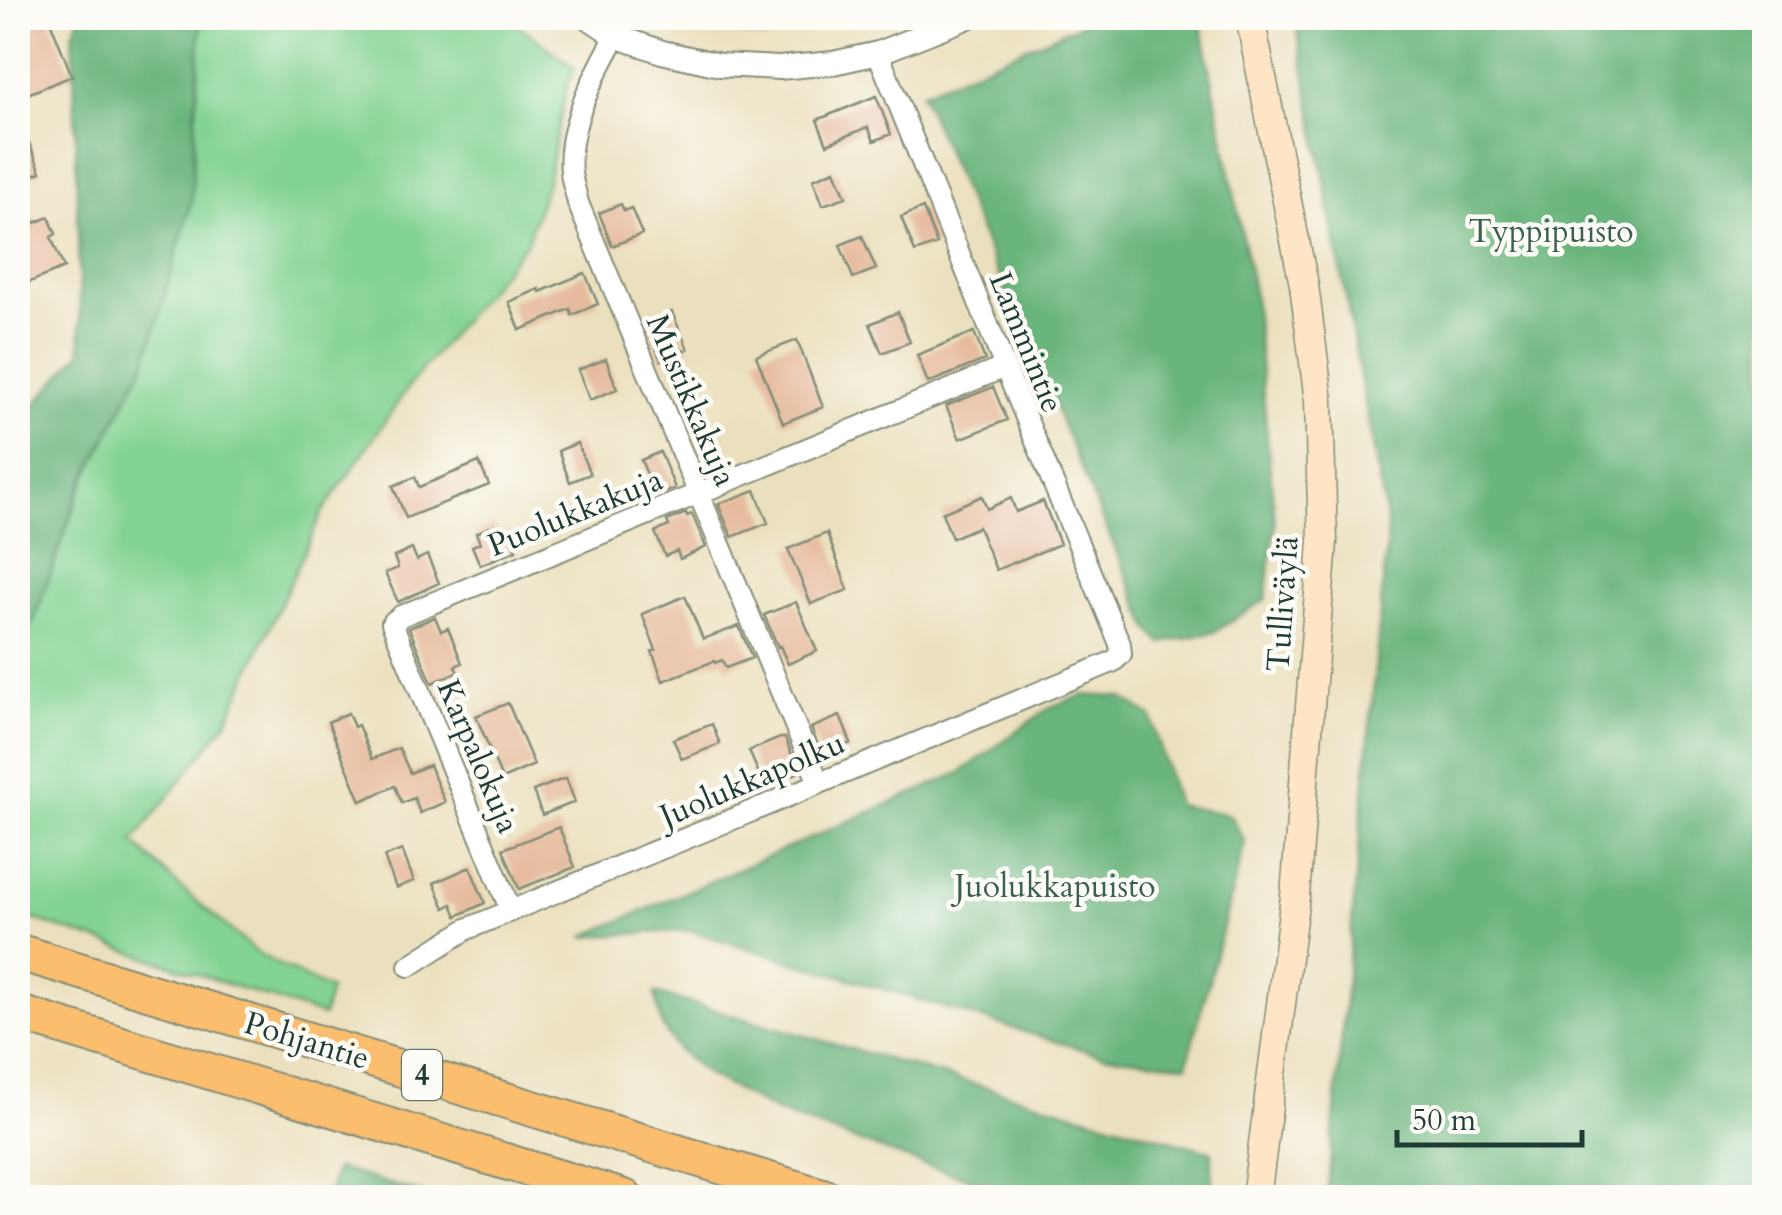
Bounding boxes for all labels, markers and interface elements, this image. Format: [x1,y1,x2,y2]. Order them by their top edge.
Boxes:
park label: Typpipuisto [1468,210,1634,254]
street label: Lammintie [978,265,1074,419]
street label: Mustikkakuja [635,308,747,493]
street label: Puolukkakuja [481,458,670,568]
street label: Tulliväylä [1256,535,1310,673]
street label: Karpalokuja [426,673,530,840]
street label: Juolukkapolku [650,721,851,840]
park label: Juolukkapuisto [950,865,1156,909]
street label: Pohjantie [239,1001,375,1081]
road number: 4 [402,1050,442,1100]
scale bar [1397,1085,1582,1147]
text: 50 m [1412,1100,1477,1141]

